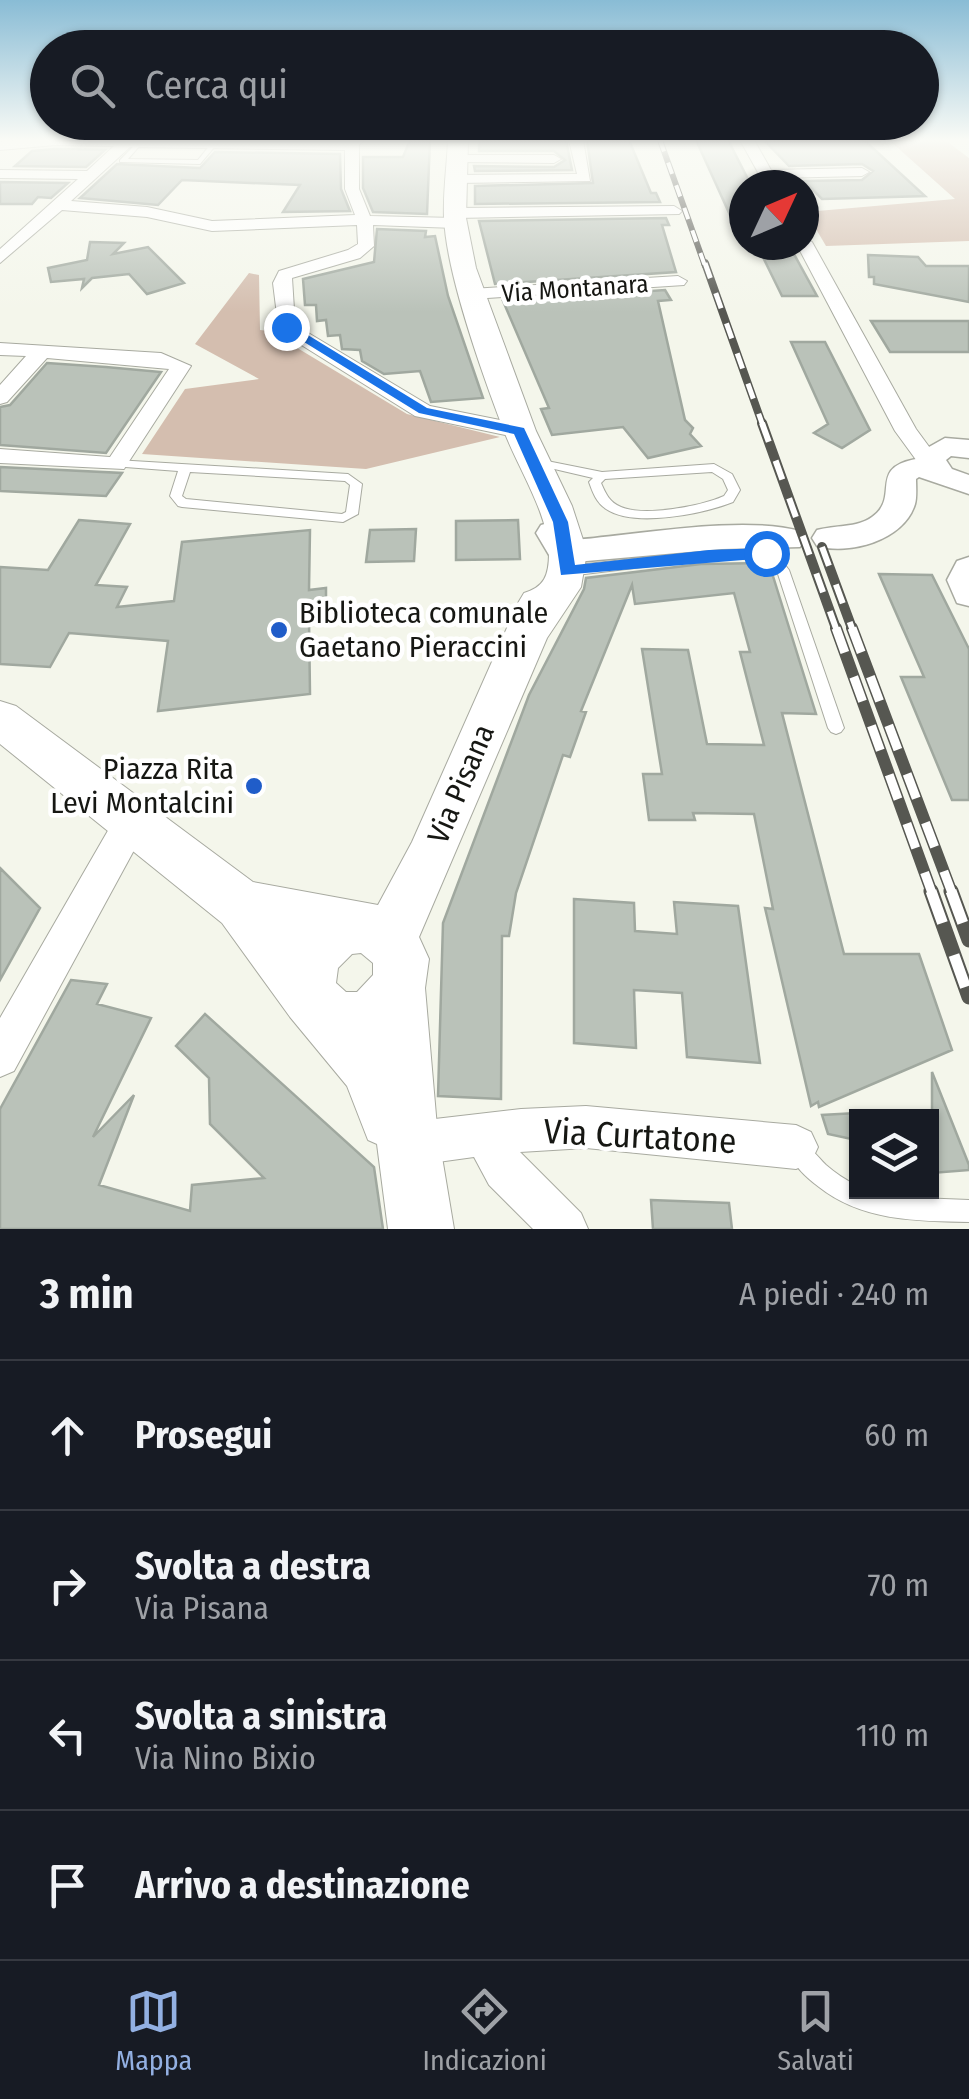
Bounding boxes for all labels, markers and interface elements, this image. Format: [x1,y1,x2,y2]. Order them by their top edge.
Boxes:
search box [30,30,939,140]
icon: search [65,58,120,113]
text: Cerca qui [145,62,288,108]
north arrow [729,170,819,260]
street label: Via Montanara [501,269,650,309]
route end [264,305,310,351]
route start [744,531,790,577]
place label: Biblioteca comunale Gaetano Pieraccini [299,595,548,665]
marker: Biblioteca comunale Gaetano Pieraccini [268,619,290,641]
street label: Via Pisana [420,719,502,849]
place label: Piazza Rita Levi Montalcini [50,751,234,821]
marker: Piazza Rita Levi Montalcini [243,775,265,797]
map controls [849,1109,939,1199]
button: layers [849,1109,939,1199]
street label: Via Curtatone [542,1110,738,1162]
text: 3 min [40,1269,134,1319]
text: A piedi · 240 m [739,1275,929,1313]
icon: ahead [40,1408,95,1463]
text: Prosegui [135,1412,272,1458]
text: 60 m [864,1416,929,1454]
text: Svolta a destra [135,1543,371,1589]
icon: right [40,1558,95,1613]
text: 70 m [868,1566,929,1604]
text: Via Pisana [135,1589,269,1627]
text: Svolta a sinistra [135,1693,387,1739]
icon: left [40,1708,95,1763]
text: 110 m [856,1716,929,1754]
text: Via Nino Bixio [135,1739,316,1777]
icon: arrive [40,1858,95,1913]
text: Arrivo a destinazione [135,1862,470,1908]
tab: Mappa [115,1984,192,2077]
tab: Indicazioni [423,1984,547,2077]
tab: Salvati [777,1984,854,2077]

